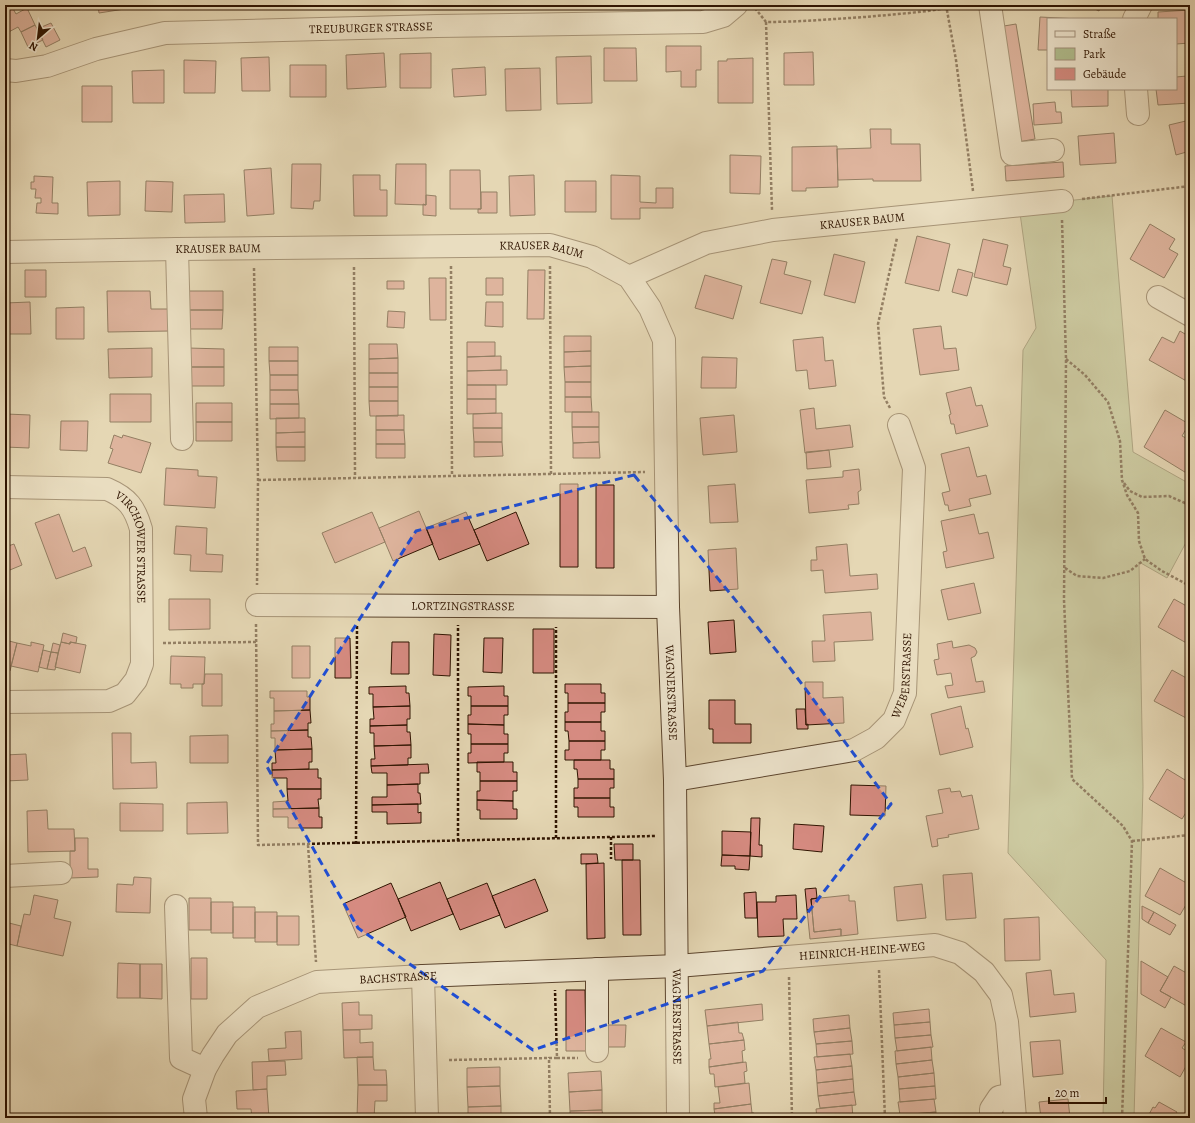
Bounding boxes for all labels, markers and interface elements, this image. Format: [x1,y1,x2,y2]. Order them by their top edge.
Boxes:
north arrow [18,18,58,58]
street label: TREUBURGER STRASSE [309,18,433,37]
legend [1047,18,1177,90]
text: Straße [1083,26,1116,42]
text: N [26,38,41,55]
text: Park [1083,46,1106,62]
text: Gebäude [1083,66,1126,82]
street label: KRAUSER BAUM [819,209,906,233]
street label: KRAUSER BAUM [499,237,586,262]
street label: KRAUSER BAUM [175,240,261,257]
street label: VIRCHOWER STRASSE [111,486,150,603]
street label: LORTZINGSTRASSE [411,598,515,614]
street label: WEBERSTRASSE [887,632,915,722]
street label: WAGNERSTRASSE [661,644,681,741]
street label: HEINRICH-HEINE-WEG [798,938,926,964]
street label: BACHSTRASSE [359,967,437,988]
street label: WAGNERSTRASSE [669,968,686,1065]
scale bar [1049,1079,1106,1105]
text: 20 m [1055,1085,1079,1101]

